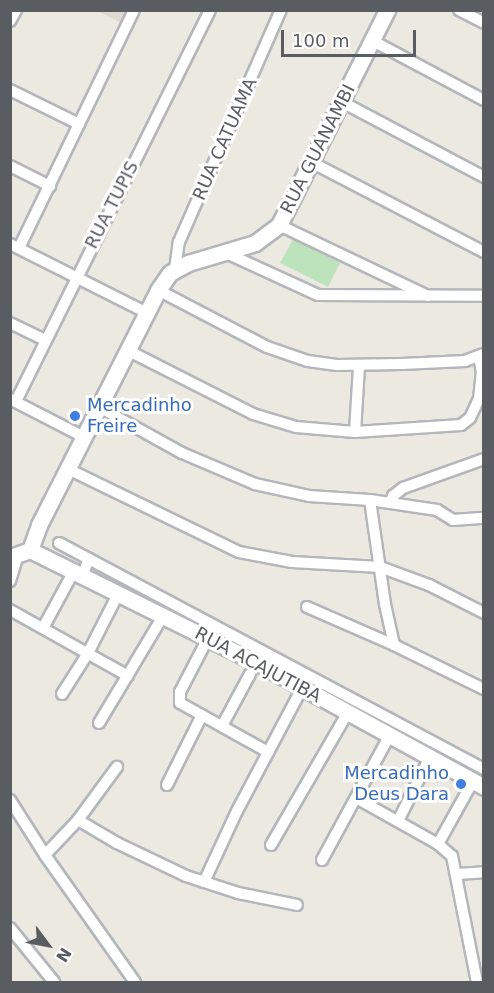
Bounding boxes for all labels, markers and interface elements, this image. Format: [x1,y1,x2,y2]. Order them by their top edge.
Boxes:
scale bar [284,18,419,56]
text: 100 m [292,30,350,51]
street label: RUA CATUAMA [188,75,262,203]
street label: RUA GUANAMBI [276,81,360,217]
street label: RUA TUPIS [81,158,143,252]
place label: Mercadinho Freire [87,395,192,438]
marker: Mercadinho Freire [68,409,82,423]
street label: RUA ACAJUTIBA [191,623,325,707]
place label: Mercadinho Deus Dara [344,763,449,806]
marker: Mercadinho Deus Dara [454,777,468,791]
north arrow [18,915,78,975]
text: N [52,944,75,966]

